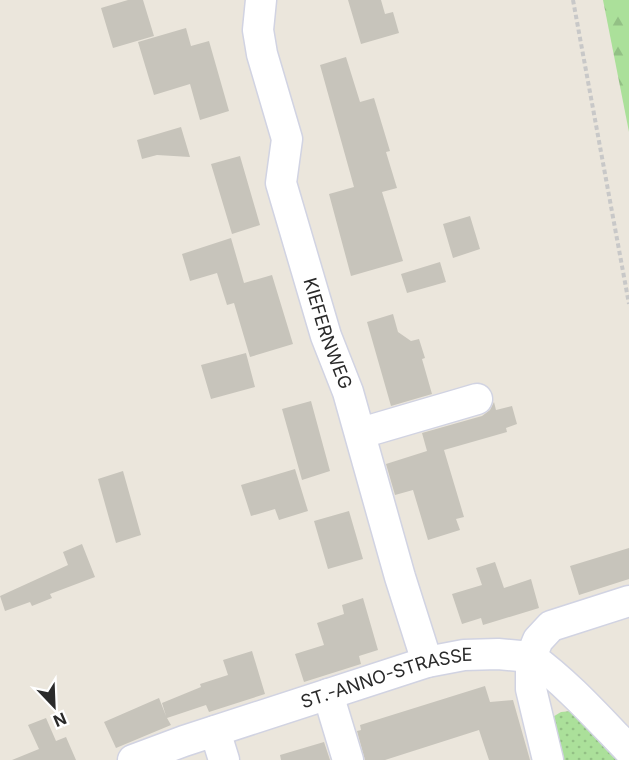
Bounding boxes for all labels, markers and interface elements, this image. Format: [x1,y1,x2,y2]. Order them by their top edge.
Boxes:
street label: KIEFERNWEG [299,275,357,392]
street label: ST.-ANNO-STRASSE [298,644,473,712]
north arrow [24,676,84,736]
text: N [50,708,69,731]

